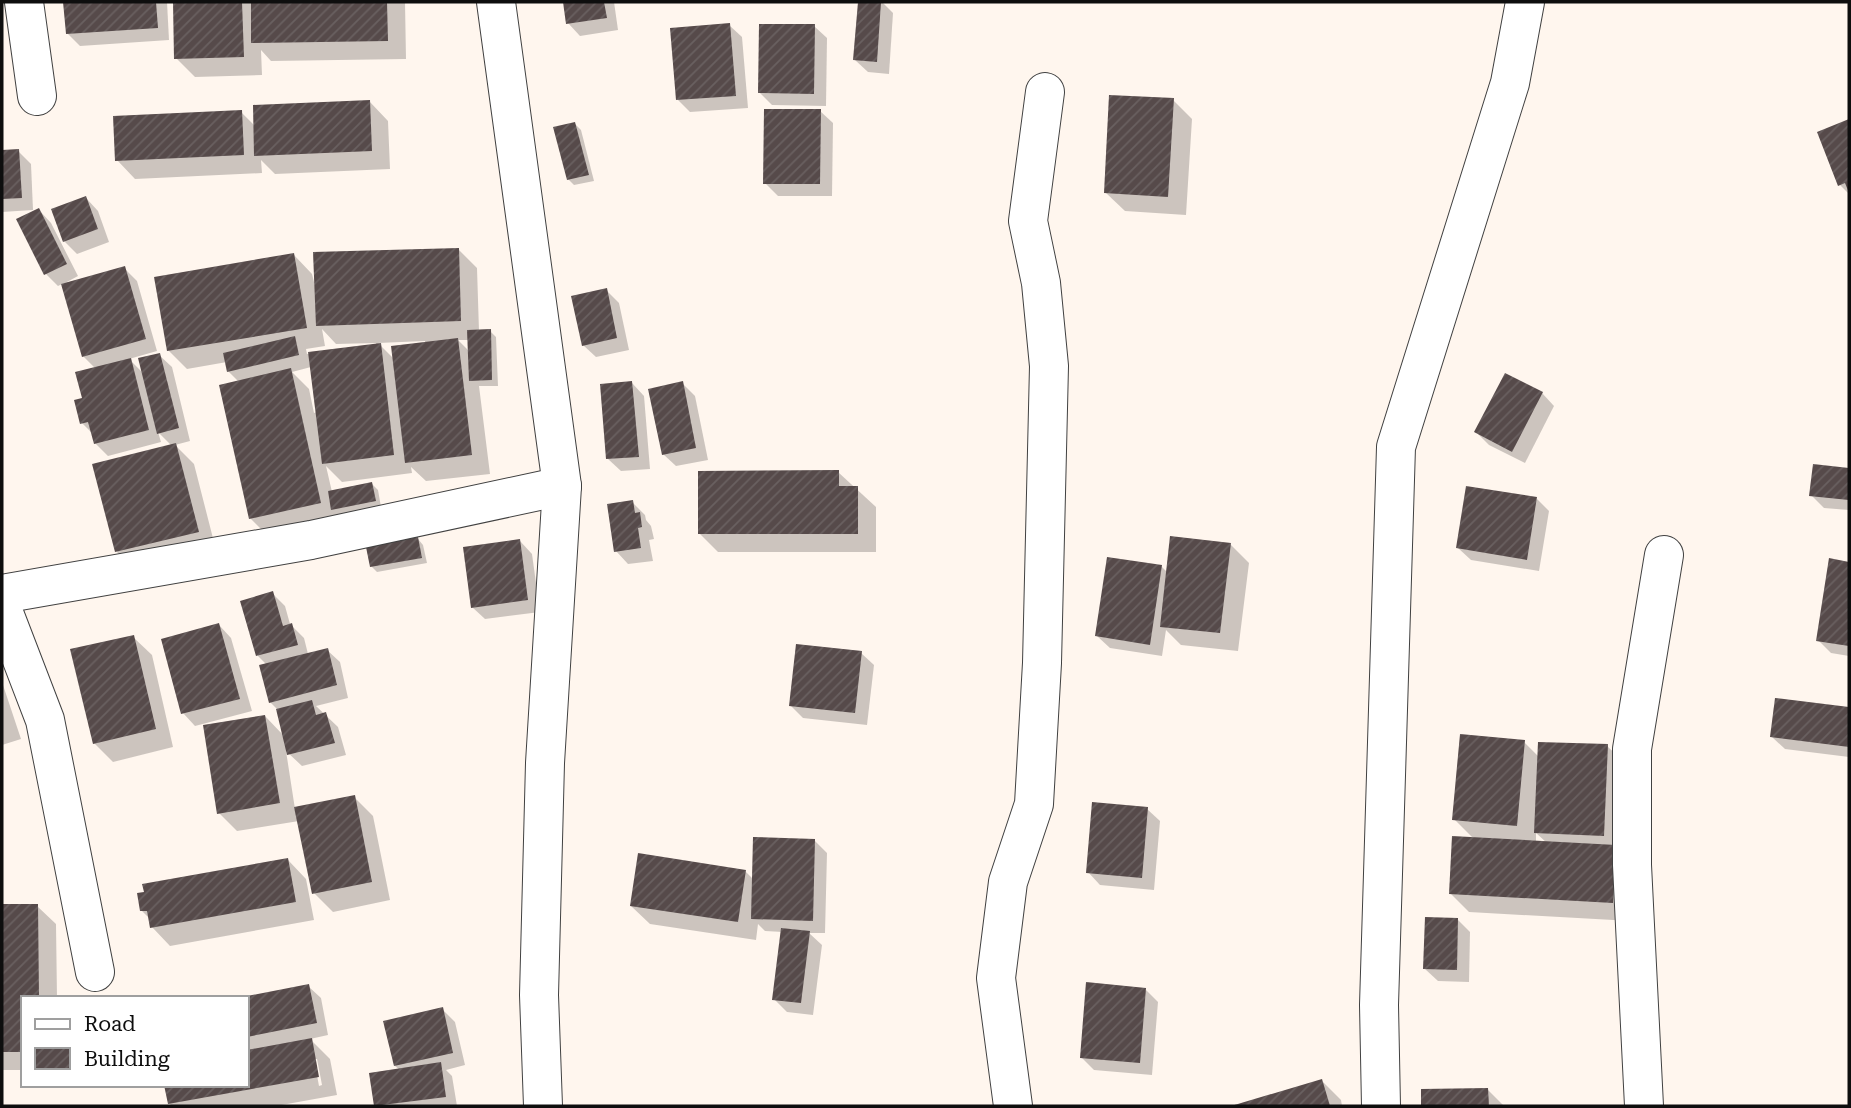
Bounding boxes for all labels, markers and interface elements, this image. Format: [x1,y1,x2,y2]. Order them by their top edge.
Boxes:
legend [21,996,248,1087]
text: Road [84,1012,136,1036]
text: Building [84,1047,170,1071]

